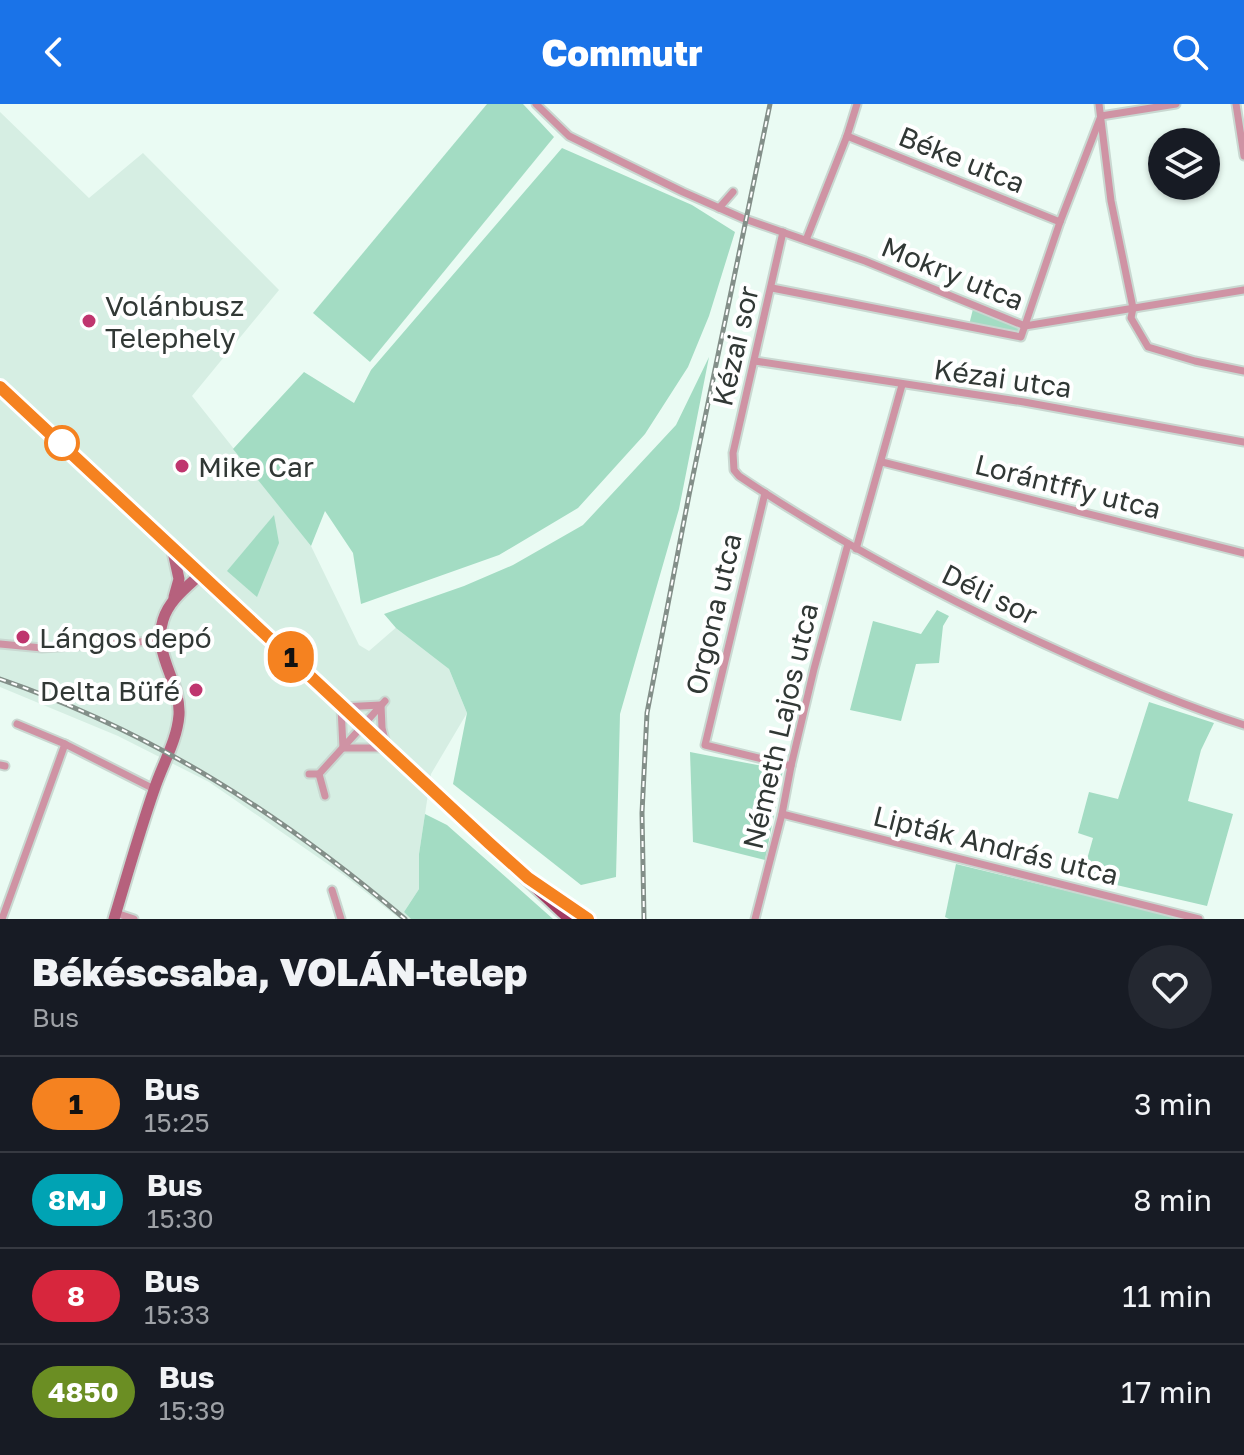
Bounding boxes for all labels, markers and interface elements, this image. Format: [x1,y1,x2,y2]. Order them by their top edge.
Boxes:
icon: back [32,30,76,74]
icon: search [1168,30,1212,74]
text: Commutr [542,31,702,74]
street label: Béke utca [894,119,1030,199]
map controls [1148,128,1220,200]
button: layers [1148,128,1220,200]
street label: Mokry utca [877,230,1029,316]
street label: Kézai sor [705,283,765,409]
place label: Volánbusz Telephely [105,289,244,354]
marker: Volánbusz Telephely [80,312,98,330]
street label: Kézai utca [932,352,1074,404]
unlabelled marker [45,426,79,460]
street label: Lorántffy utca [972,447,1164,525]
place label: Mike Car [198,450,314,483]
marker: Mike Car [173,457,191,475]
street label: Orgona utca [678,530,748,698]
street label: Déli sor [937,557,1043,631]
street label: Németh Lajos utca [736,600,824,852]
place label: Lángos depó [39,621,212,654]
marker: Lángos depó [14,628,32,646]
line badge: 1 [265,631,317,683]
text: 1 [284,640,298,673]
place label: Delta Büfé [40,674,180,707]
marker: Delta Büfé [187,681,205,699]
street label: Lipták András utca [870,799,1122,891]
button: heart [1128,945,1212,1029]
text: Békéscsaba, VOLÁN-telep [32,949,527,994]
text: Bus [32,1002,79,1033]
text: Bus [144,1071,200,1107]
text: 3 min [1134,1086,1212,1122]
text: 1 [69,1087,83,1120]
text: 15:25 [144,1107,210,1138]
text: Bus [147,1167,203,1203]
text: 8 min [1133,1182,1212,1218]
text: 8MJ [48,1183,107,1216]
text: 15:30 [147,1203,214,1234]
text: Bus [144,1263,200,1299]
text: 11 min [1122,1278,1212,1314]
text: 8 [67,1279,85,1312]
text: 15:33 [144,1299,210,1330]
text: Bus [159,1359,215,1395]
text: 17 min [1121,1374,1212,1410]
text: 4850 [48,1375,119,1408]
text: 15:39 [159,1395,225,1426]

